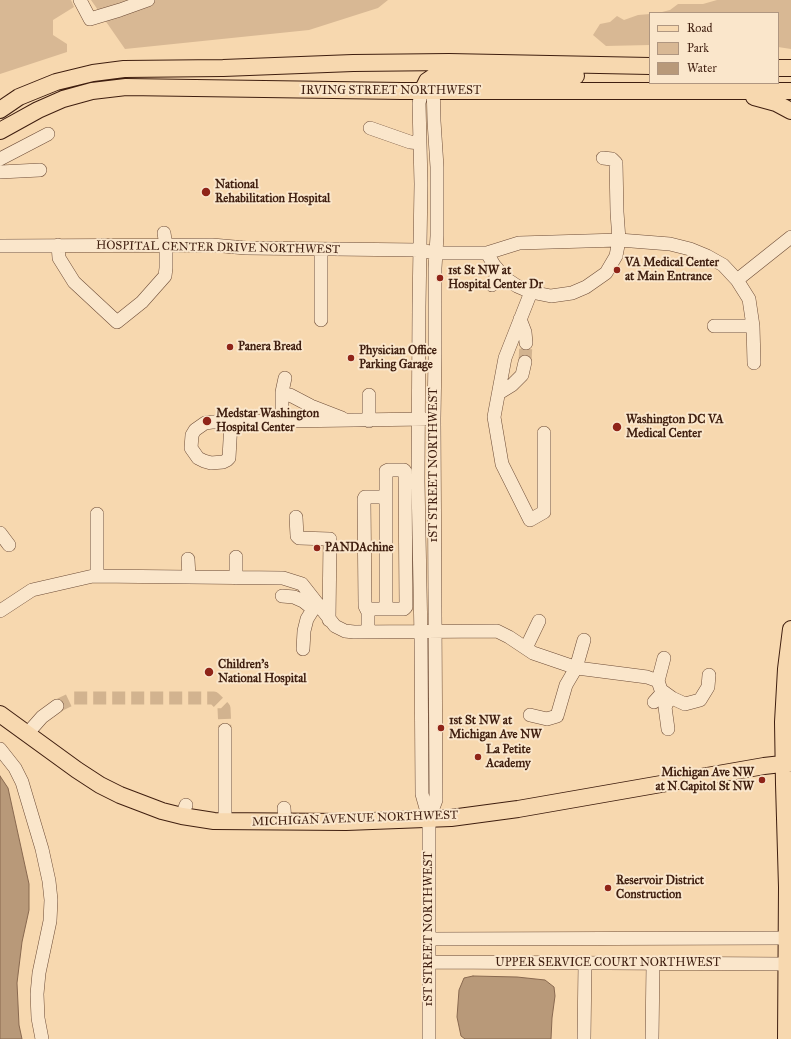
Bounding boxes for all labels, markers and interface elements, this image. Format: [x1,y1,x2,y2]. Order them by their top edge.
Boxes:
legend [649,12,779,84]
text: Road [687,21,713,35]
text: Park [687,41,709,55]
text: Water [687,61,717,75]
street label: IRVING STREET NORTHWEST [301,84,481,98]
place label: National Rehabilitation Hospital [215,178,330,206]
marker: National Rehabilitation Hospital [200,186,212,198]
street label: HOSPITAL CENTER DRIVE NORTHWEST [96,239,340,257]
place label: VA Medical Center at Main Entrance [625,256,719,284]
place label: 1st St NW at Hospital Center Dr [448,264,543,292]
marker: VA Medical Center at Main Entrance [612,265,622,275]
marker: 1st St NW at Hospital Center Dr [435,273,445,283]
place label: Panera Bread [238,340,302,354]
marker: Panera Bread [225,342,235,352]
place label: Physician Office Parking Garage [359,344,437,372]
marker: Physician Office Parking Garage [346,353,356,363]
street label: 1ST STREET NORTHWEST [427,387,441,543]
place label: Medstar Washington Hospital Center [216,407,319,435]
place label: Washington DC VA Medical Center [626,413,724,441]
marker: Medstar Washington Hospital Center [201,415,213,427]
marker: Washington DC VA Medical Center [611,421,623,433]
place label: PANDAchine [325,541,394,555]
marker: PANDAchine [312,543,322,553]
place label: Children's National Hospital [218,658,307,686]
marker: Children's National Hospital [203,666,215,678]
place label: 1st St NW at Michigan Ave NW [449,714,542,742]
marker: 1st St NW at Michigan Ave NW [436,723,446,733]
place label: La Petite Academy [486,743,531,771]
marker: La Petite Academy [473,752,483,762]
place label: Michigan Ave NW at N Capitol St NW [655,766,754,794]
marker: Michigan Ave NW at N Capitol St NW [757,775,767,785]
street label: MICHIGAN AVENUE NORTHWEST [252,808,458,830]
street label: 1ST STREET NORTHWEST [422,851,436,1007]
place label: Reservoir District Construction [616,874,704,902]
marker: Reservoir District Construction [603,883,613,893]
street label: UPPER SERVICE COURT NORTHWEST [495,956,721,970]

